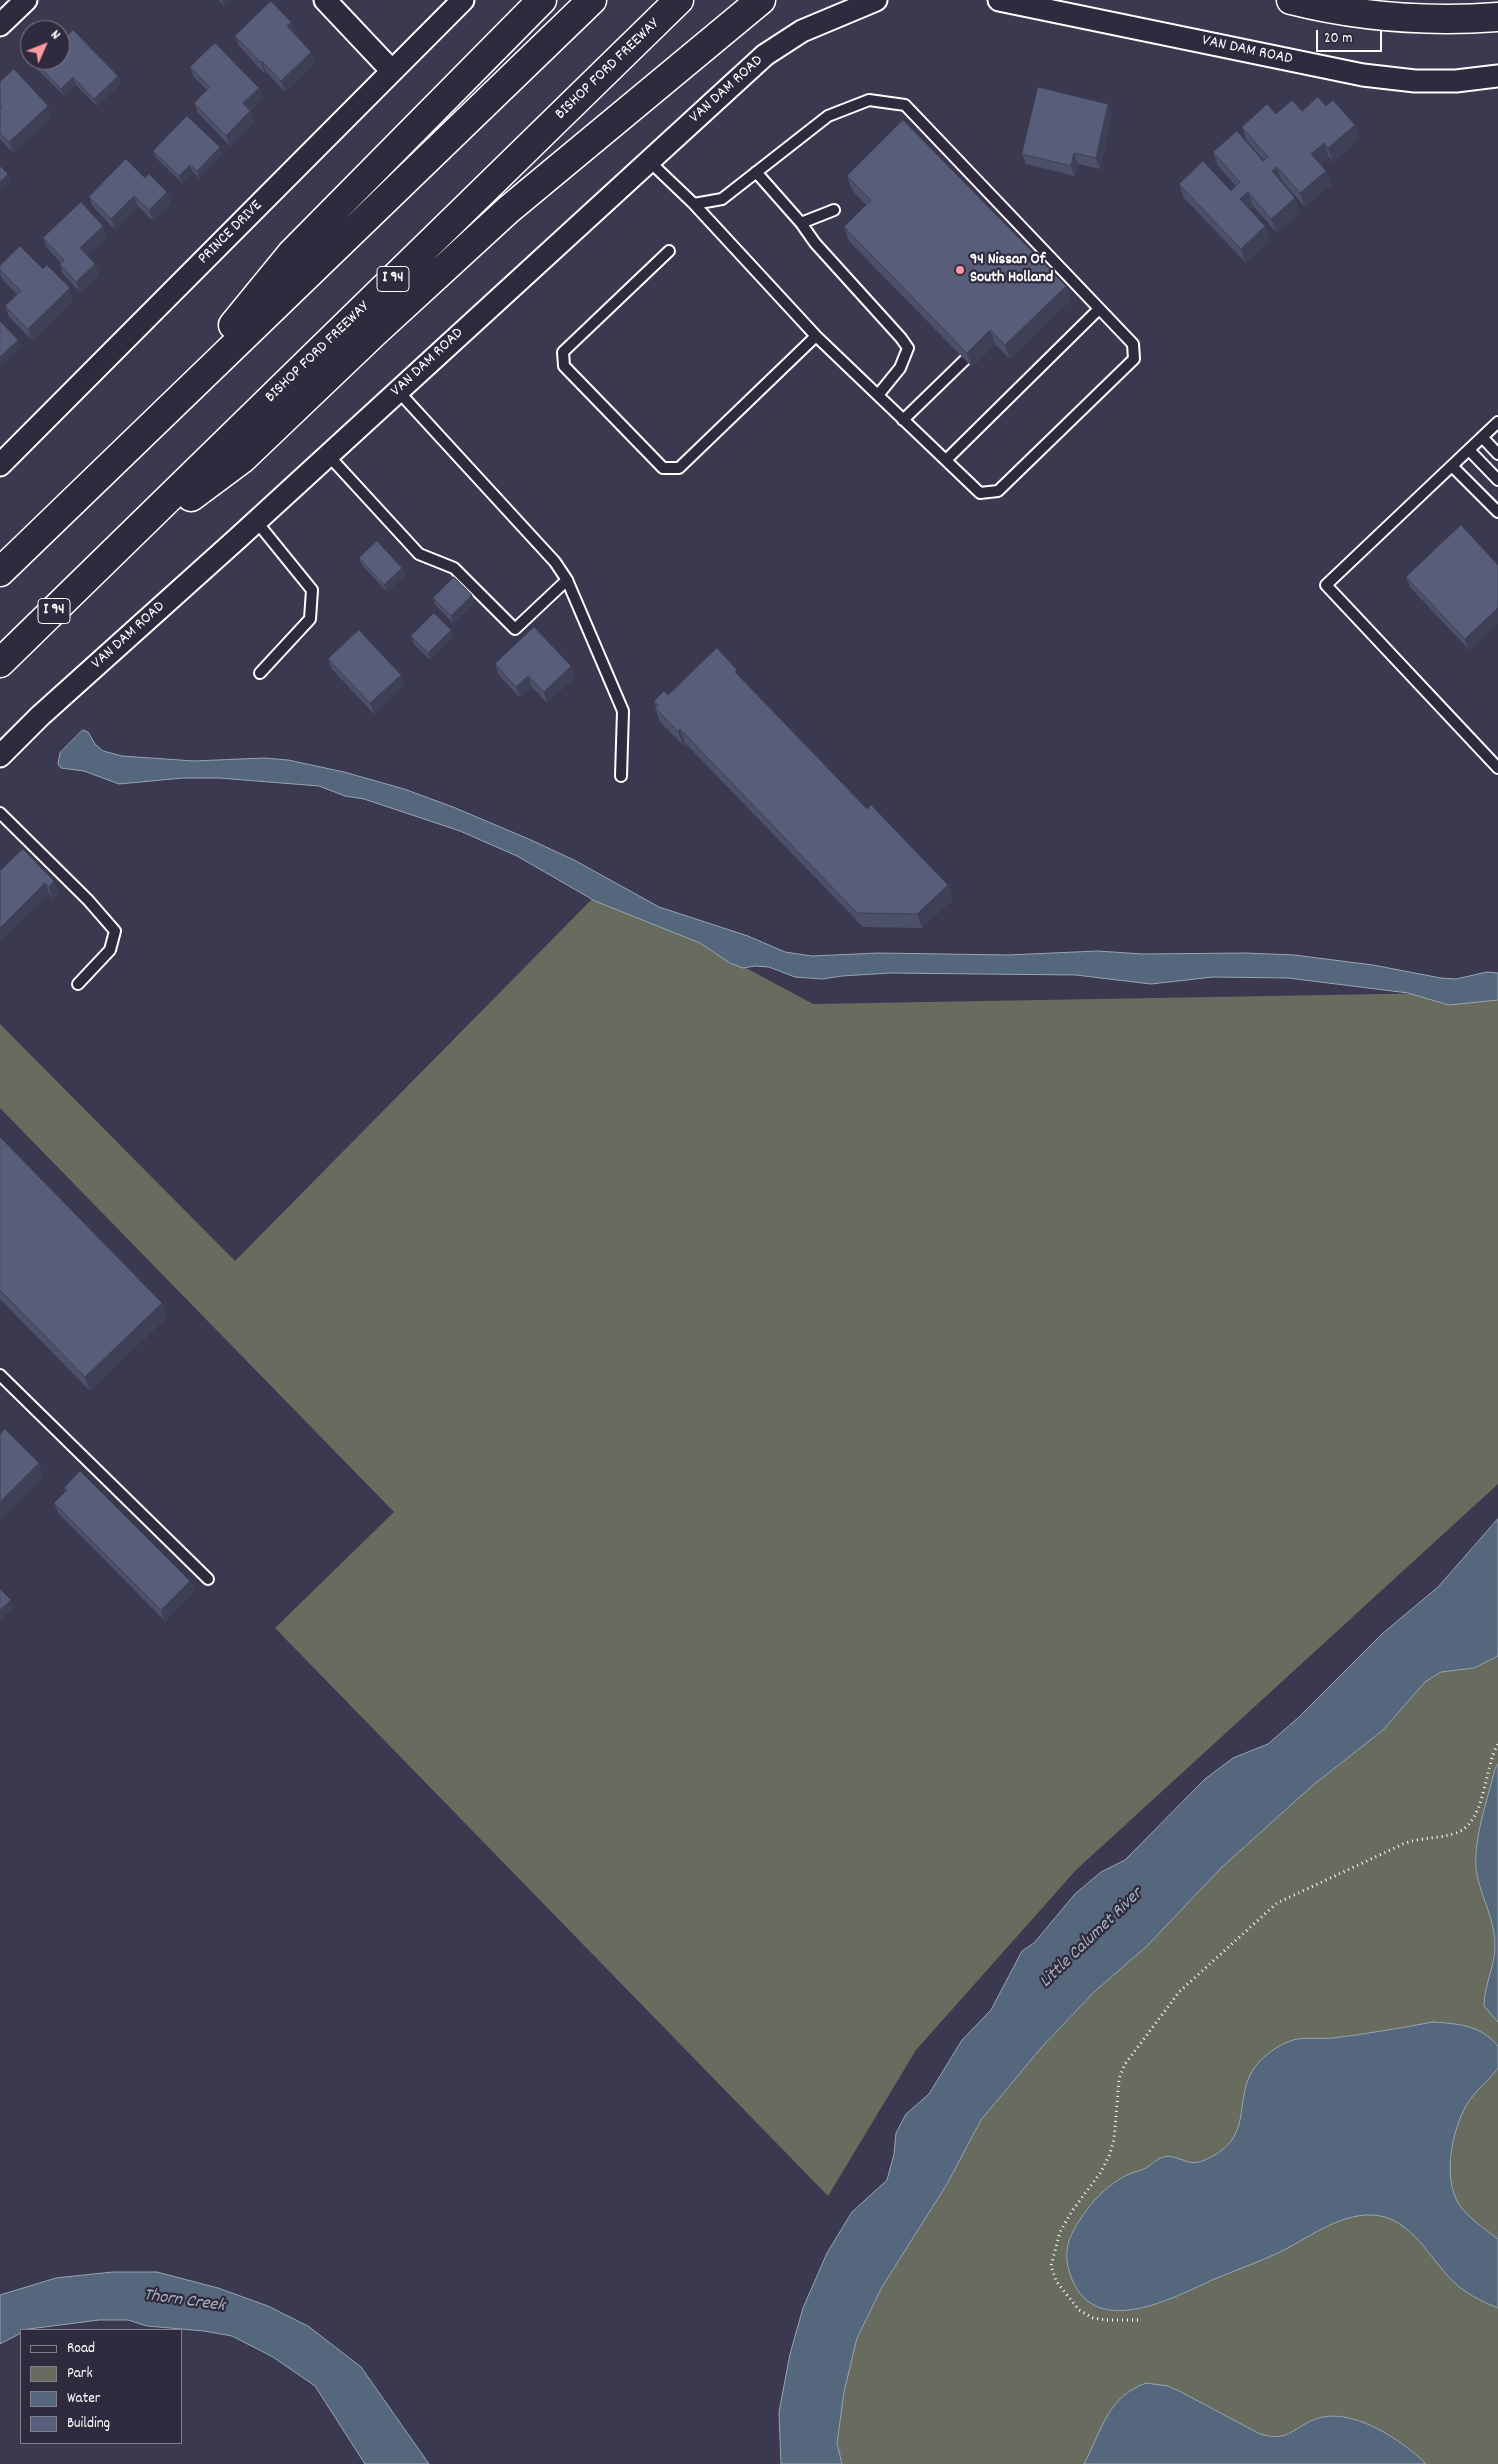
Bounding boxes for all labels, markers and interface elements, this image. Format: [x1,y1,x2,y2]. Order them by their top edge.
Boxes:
street label: BISHOP FORD FREEWAY [552,15,664,125]
north arrow [20,20,70,70]
scale bar [1318,20,1384,52]
text: N [45,26,65,45]
text: 20 m [1324,28,1352,50]
street label: VAN DAM ROAD [1200,32,1294,70]
street label: VAN DAM ROAD [686,52,768,128]
street label: PRINCE DRIVE [195,197,267,269]
place label: 94 Nissan Of South Holland [970,251,1053,289]
marker: 94 Nissan Of South Holland [954,264,966,276]
road number: I 94 [377,266,409,292]
street label: BISHOP FORD FREEWAY [262,298,374,408]
street label: VAN DAM ROAD [388,325,468,401]
road number: I 94 [38,598,70,624]
street label: VAN DAM ROAD [88,598,170,674]
water label: Little Calumet River [1036,1884,1148,1994]
water label: Thorn Creek [142,2286,226,2318]
legend [20,2329,182,2444]
text: Road [67,2338,95,2360]
text: Park [67,2363,93,2385]
text: Water [67,2388,100,2410]
text: Building [67,2413,110,2435]

